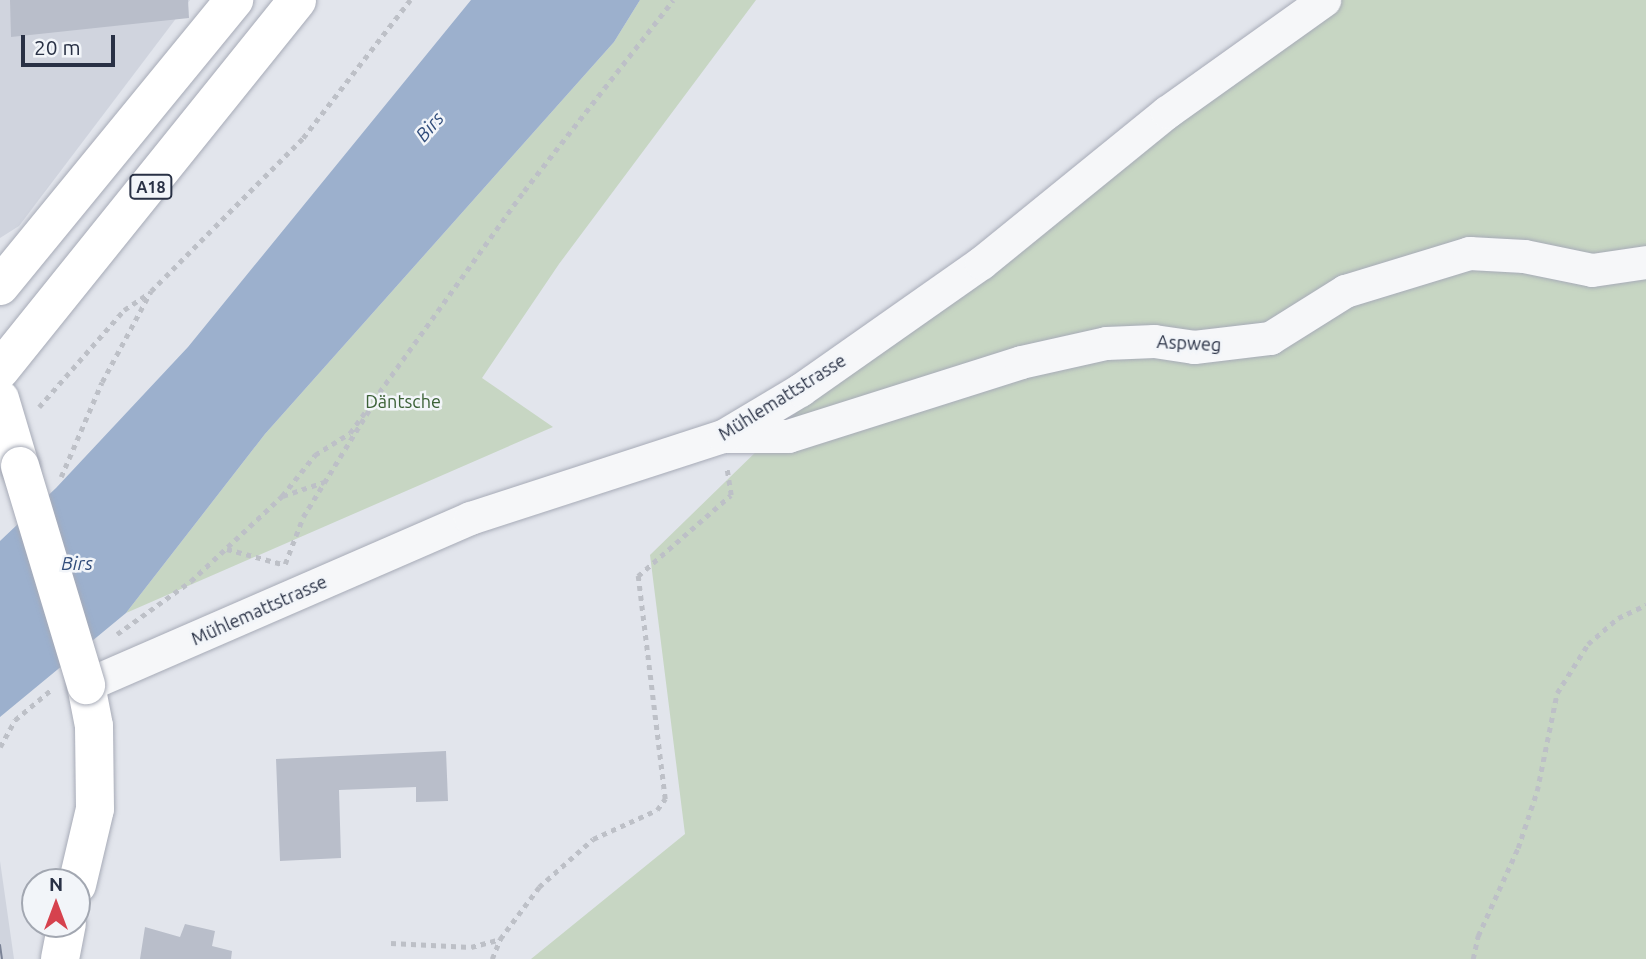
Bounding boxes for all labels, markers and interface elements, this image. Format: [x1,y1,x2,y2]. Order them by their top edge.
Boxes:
scale bar [24,21,119,65]
text: 20 m [34,35,81,59]
water label: Birs [411,108,449,146]
road number: A18 [128,174,174,200]
street label: Aspweg [1156,331,1222,355]
street label: Mühlemattstrasse [714,349,850,445]
park label: Däntsche [365,390,441,412]
water label: Birs [61,553,93,575]
street label: Mühlemattstrasse [188,570,330,650]
north arrow [21,868,91,938]
text: N [49,873,63,895]

